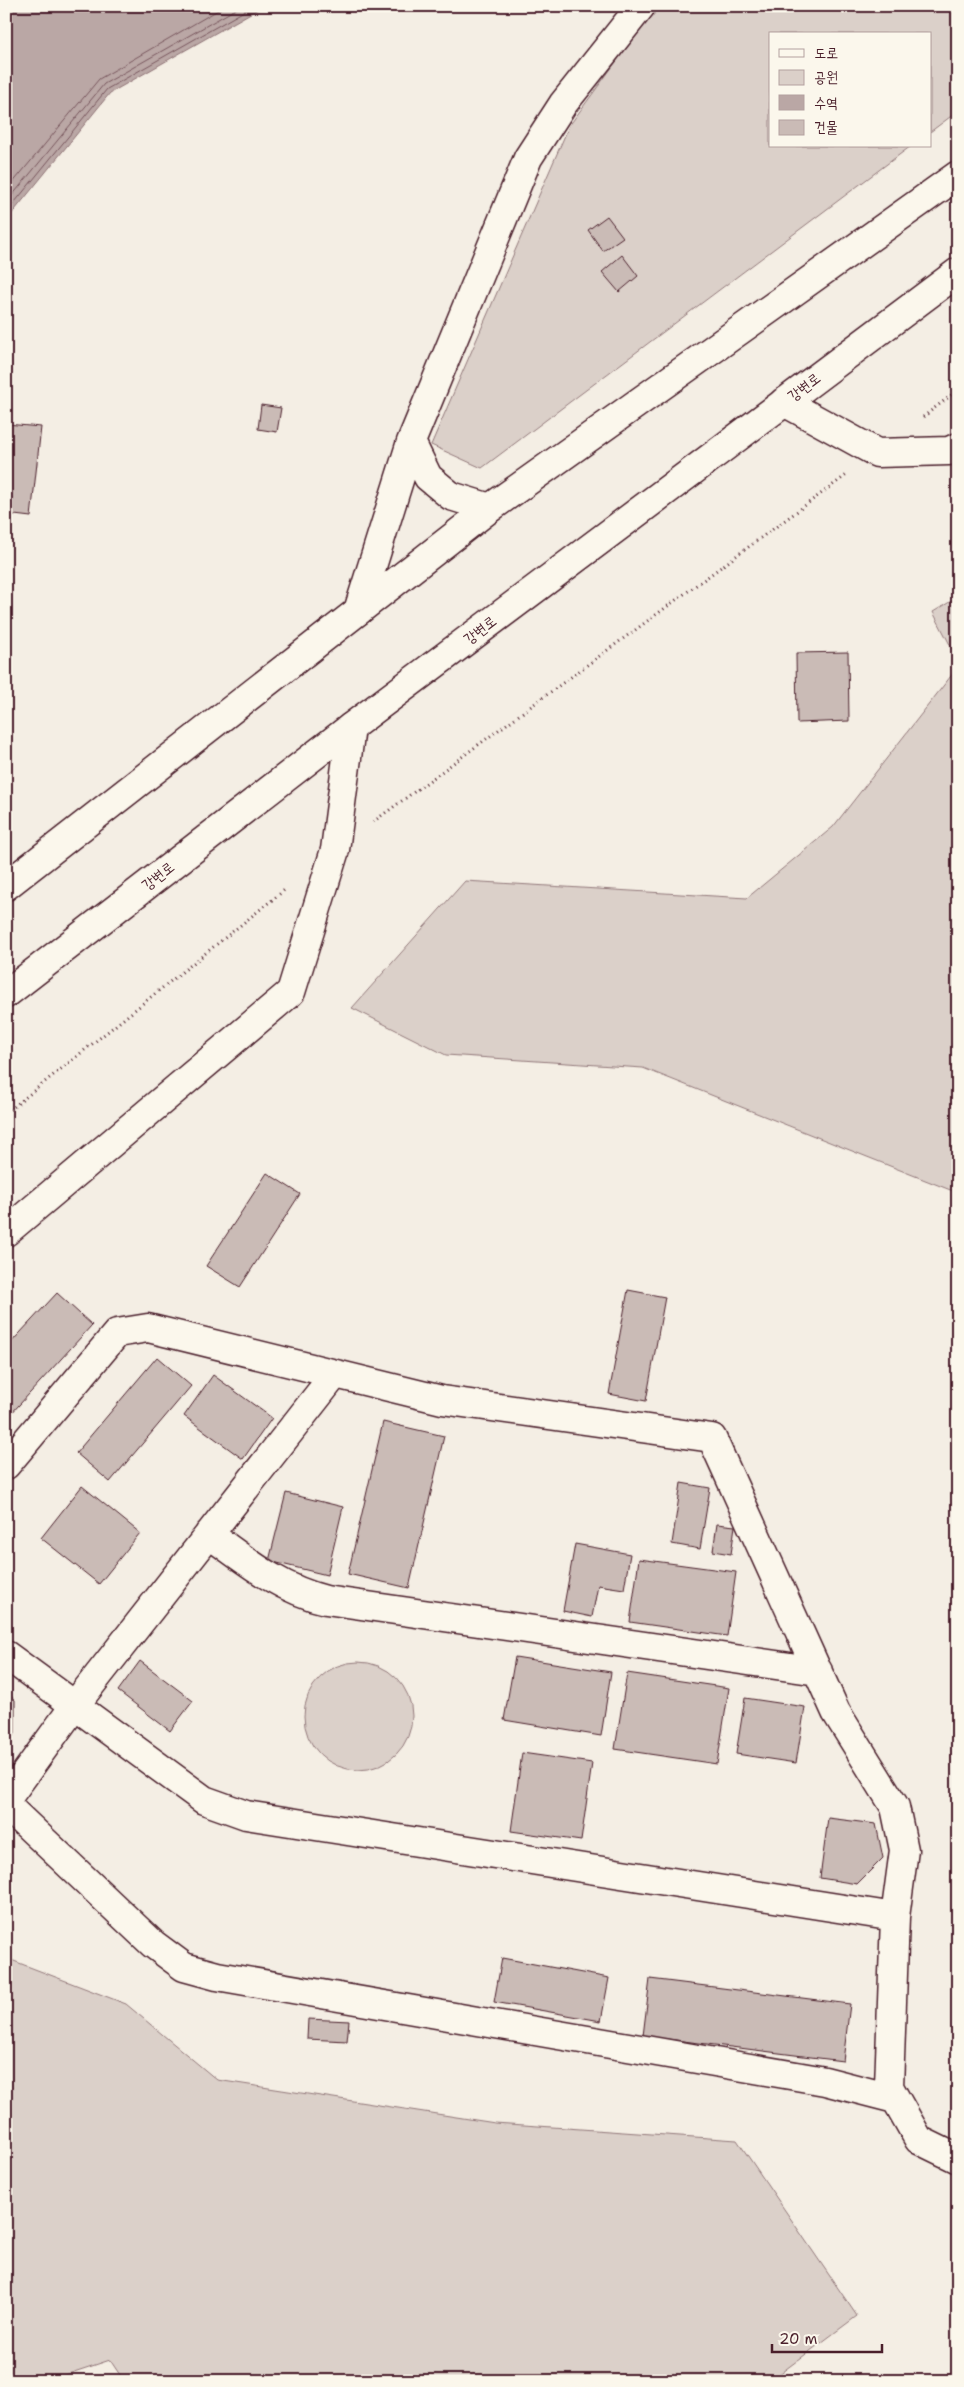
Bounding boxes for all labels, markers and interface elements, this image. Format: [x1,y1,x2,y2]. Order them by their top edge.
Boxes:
legend [769,32,932,148]
text: 도로 [814,43,838,63]
text: 공원 [814,67,838,87]
text: 수역 [814,93,838,113]
text: 건물 [814,117,838,137]
street label: 강변로 [784,368,824,406]
street label: 강변로 [460,611,500,649]
street label: 강변로 [138,857,178,895]
scale bar [772,2322,882,2354]
text: 20 m [779,2329,818,2349]

